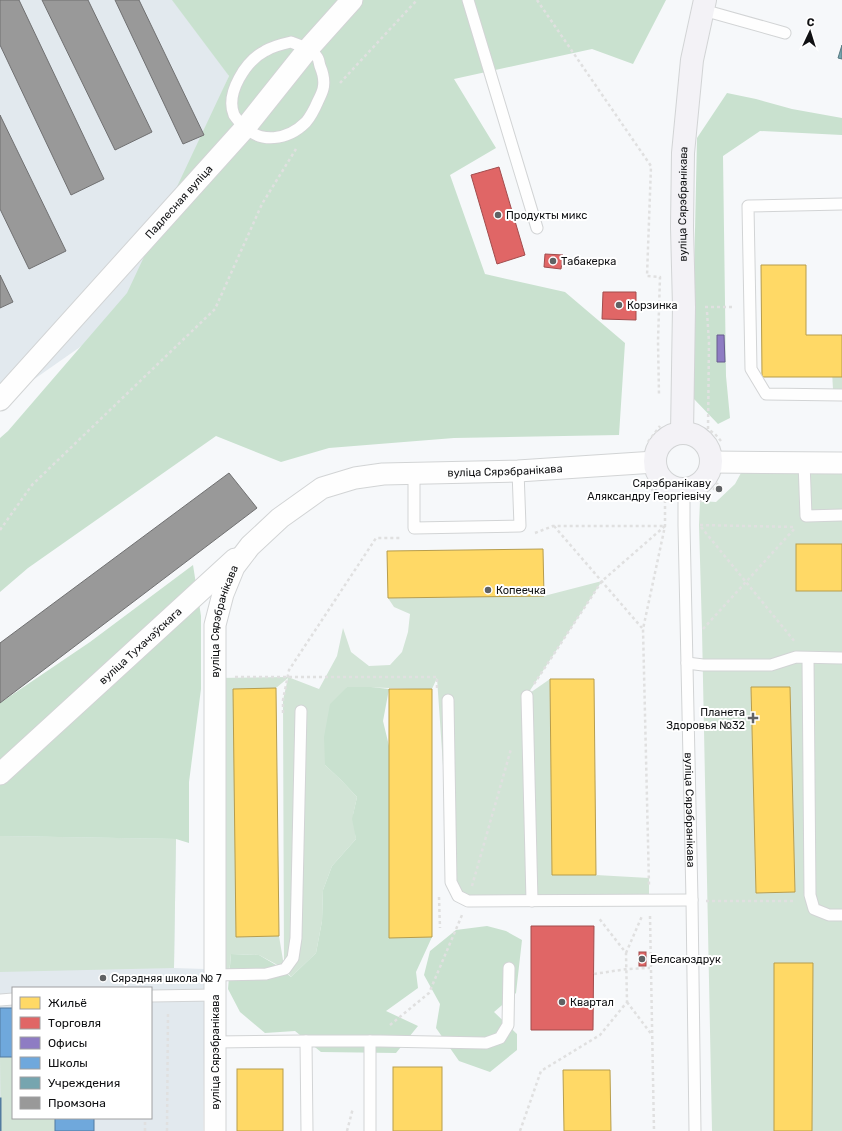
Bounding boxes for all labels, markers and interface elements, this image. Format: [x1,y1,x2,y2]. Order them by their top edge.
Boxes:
north arrow [790,12,830,52]
text: С [806,16,815,29]
street label: вуліца Сярэбранікава [675,146,690,262]
street label: Падлесная вуліца [142,162,215,241]
place label: Продукты микс [506,209,587,222]
marker: Продукты микс [493,210,503,220]
place label: Табакерка [561,255,616,268]
marker: Табакерка [548,256,558,266]
place label: Корзинка [627,299,678,312]
marker: Корзинка [614,300,624,310]
street label: вуліца Сярэбранікава [447,462,563,479]
place label: Сярэбранікаву Аляксандру Георгіевічу [587,477,711,503]
marker: Сярэбранікаву Аляксандру Георгіевічу [714,484,724,494]
street label: вуліца Сярэбранікава [208,563,241,678]
place label: Копеечка [496,584,546,597]
marker: Копеечка [483,585,493,595]
street label: вуліца Тухачэўскага [96,605,184,687]
place label: Планета Здоровья №32 [666,706,745,732]
marker: Планета Здоровья №32 [748,713,758,723]
street label: вуліца Сярэбранікава [682,752,698,868]
place label: Белсаюздрук [650,953,721,966]
marker: Белсаюздрук [637,954,647,964]
place label: Сярэдняя школа № 7 [111,972,222,985]
marker: Сярэдняя школа № 7 [98,973,108,983]
legend [12,987,152,1119]
street label: вуліца Сярэбранікава [209,994,222,1110]
text: Жильё [48,996,87,1010]
place label: Квартал [570,996,614,1009]
marker: Квартал [557,997,567,1007]
text: Торговля [48,1016,101,1030]
text: Офисы [48,1036,87,1050]
text: Школы [48,1056,88,1070]
text: Учреждения [48,1076,120,1090]
text: Промзона [48,1096,106,1110]

